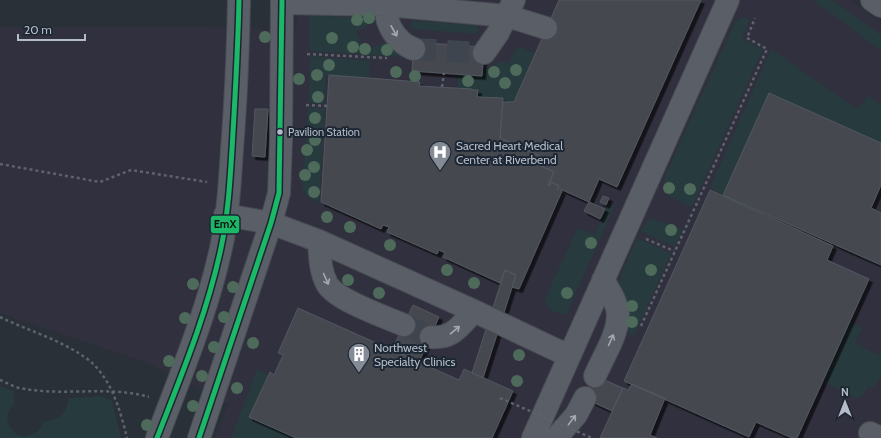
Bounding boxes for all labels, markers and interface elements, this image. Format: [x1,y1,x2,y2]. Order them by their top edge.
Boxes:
scale bar [18,16,85,42]
text: 20 m [24,22,52,37]
one-way arrow [390,25,398,37]
place label: Pavilion Station [288,125,360,139]
marker: Pavilion Station [275,127,285,137]
place label: Sacred Heart Medical Center at Riverbend [456,138,563,167]
hospital icon: Sacred Heart Medical Center at Riverbend [427,139,453,172]
line badge: EmX [210,215,240,234]
text: EmX [214,217,236,231]
one-way arrow [322,273,330,285]
one-way arrow [450,325,460,334]
one-way arrow [608,334,615,346]
place label: Northwest Specialty Clinics [374,340,456,369]
building icon: Northwest Specialty Clinics [346,341,372,374]
north arrow [825,382,865,422]
text: N [841,385,849,399]
one-way arrow [568,414,577,425]

